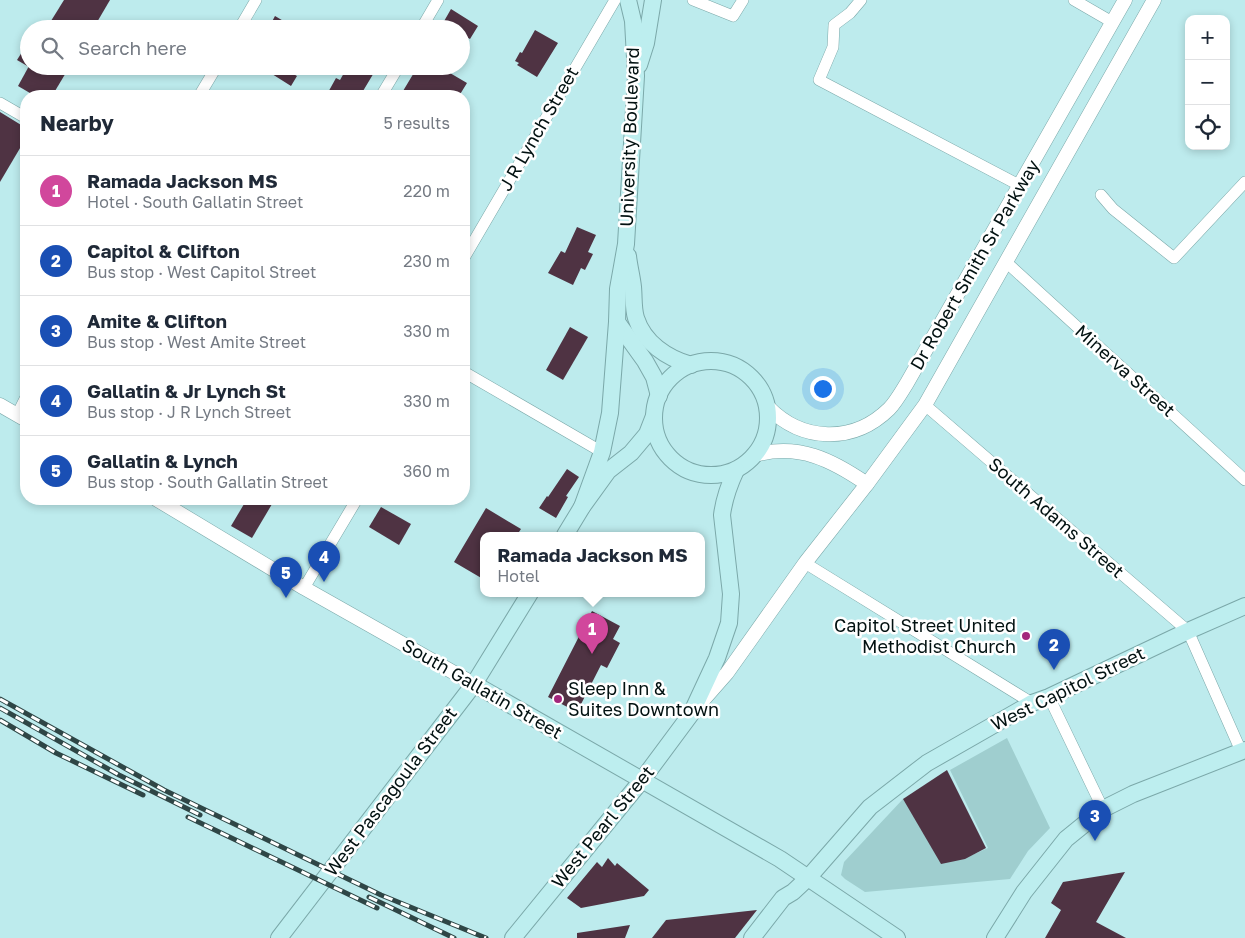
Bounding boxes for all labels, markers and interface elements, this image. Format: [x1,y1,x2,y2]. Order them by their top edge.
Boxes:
map controls [1185,15,1230,150]
button: + [1185,15,1230,60]
search box [20,20,470,75]
icon: search [38,34,66,62]
text: Search here [78,36,187,59]
street label: University Boulevard [615,47,643,227]
button: − [1185,60,1230,105]
street label: J R Lynch Street [494,62,583,195]
button: locate [1185,105,1230,150]
text: Nearby [40,110,114,136]
text: 5 results [384,113,450,133]
street label: Dr Robert Smith Sr Parkway [905,156,1043,373]
text: Ramada Jackson MS [87,169,278,192]
text: 1 [52,181,60,201]
text: 220 m [403,181,450,201]
text: Hotel · South Gallatin Street [87,192,303,212]
text: Capitol & Clifton [87,239,240,262]
text: 2 [51,251,61,271]
text: 230 m [403,251,450,271]
text: Bus stop · West Capitol Street [87,262,316,282]
text: Amite & Clifton [87,309,227,332]
street label: Minerva Street [1071,320,1180,421]
text: 3 [51,321,61,341]
text: 330 m [403,321,450,341]
text: Bus stop · West Amite Street [87,332,306,352]
your location [810,376,836,402]
text: Gallatin & Jr Lynch St [87,379,286,402]
text: 4 [51,391,61,411]
text: 330 m [403,391,450,411]
text: Bus stop · J R Lynch Street [87,402,291,422]
text: Gallatin & Lynch [87,449,238,472]
street label: South Adams Street [984,452,1129,582]
text: 5 [51,461,61,481]
text: 360 m [403,461,450,481]
text: Bus stop · South Gallatin Street [87,472,328,492]
popup [480,532,705,597]
pin: 4 [308,541,340,582]
text: Ramada Jackson MS [497,543,688,566]
pin: 5 [270,557,302,598]
text: Hotel [497,566,540,586]
pin: 1 [576,613,608,654]
place label: Capitol Street United Methodist Church [834,614,1016,657]
pin: 2 [1038,629,1070,670]
marker: Capitol Street United Methodist Church [1020,630,1032,642]
street label: South Gallatin Street [399,633,566,743]
street label: West Capitol Street [987,641,1148,735]
place label: Sleep Inn & Suites Downtown [568,677,719,720]
marker: Sleep Inn & Suites Downtown [552,693,564,705]
street label: West Pascagoula Street [319,703,461,880]
street label: West Pearl Street [546,761,658,892]
pin: 3 [1079,800,1111,841]

